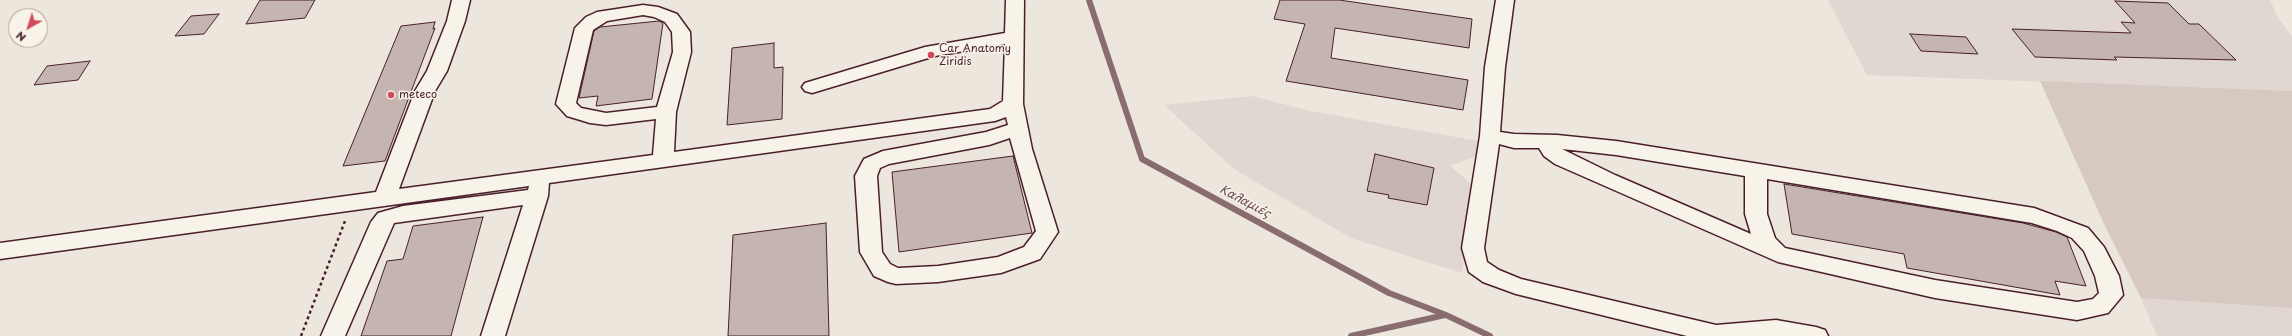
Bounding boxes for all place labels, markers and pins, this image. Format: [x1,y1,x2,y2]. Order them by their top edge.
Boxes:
place label: Car Anatomy Ziridis [939,42,1011,68]
marker: Car Anatomy Ziridis [926,50,936,60]
place label: meteco [399,88,437,102]
marker: meteco [386,90,396,100]

